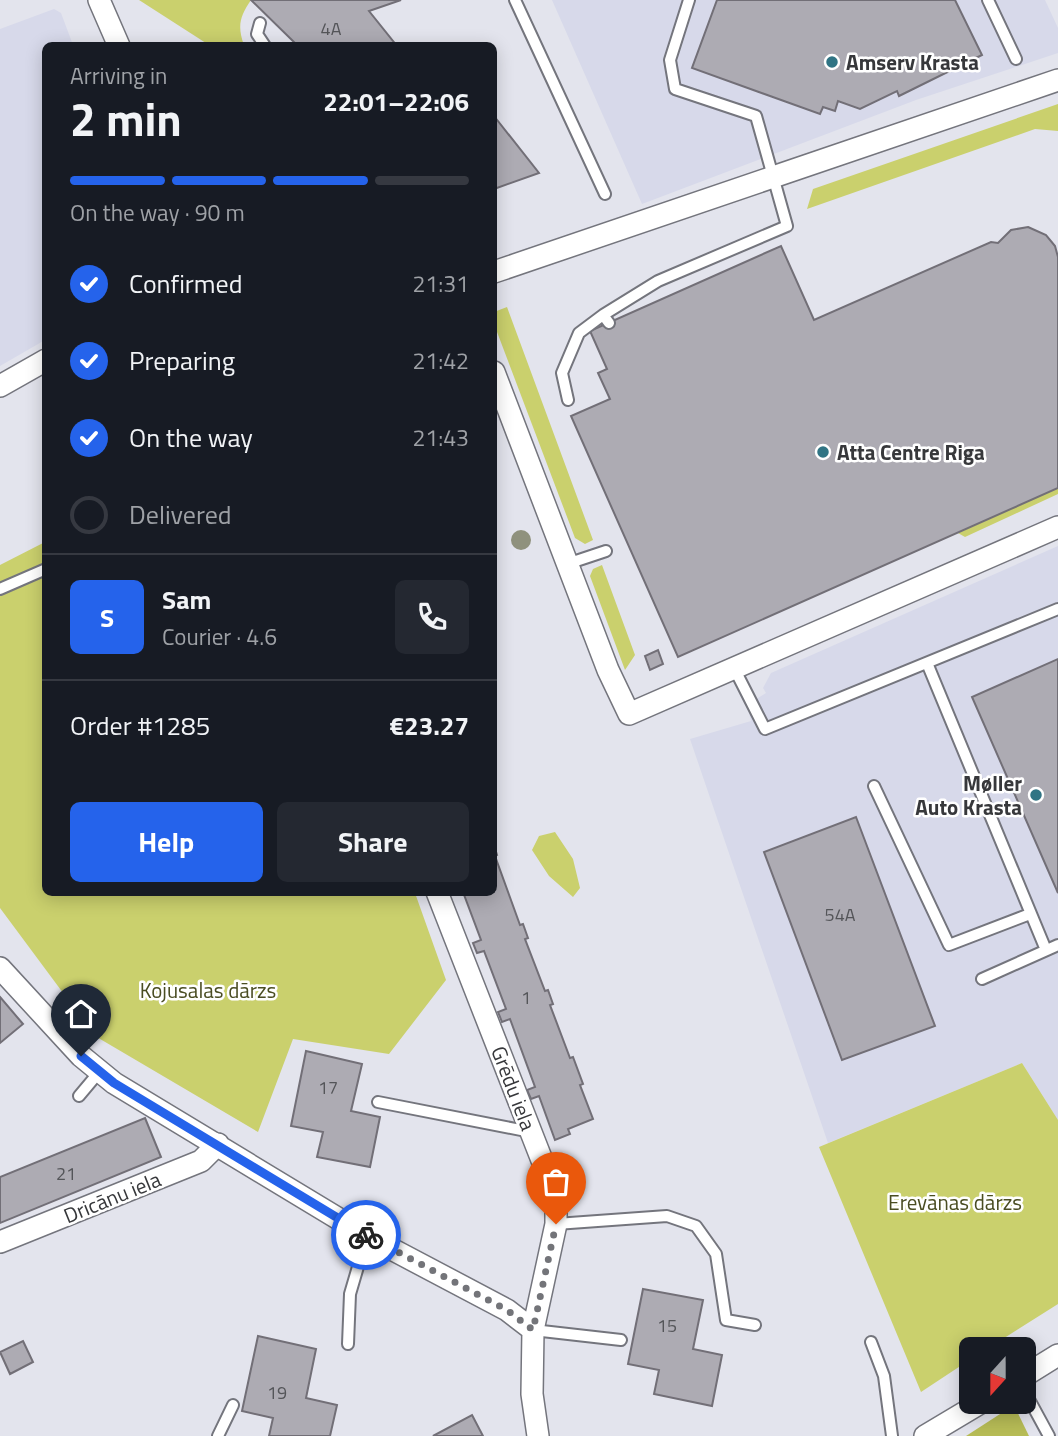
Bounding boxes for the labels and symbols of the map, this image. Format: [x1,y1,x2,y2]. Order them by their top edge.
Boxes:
house number: 4A [321,15,342,42]
place label: Amserv Krasta [846,46,979,78]
marker: Amserv Krasta [824,54,840,70]
place label: Atta Centre Riga [837,436,985,468]
marker: Atta Centre Riga [815,444,831,460]
place label: Møller Auto Krasta [915,767,1022,823]
marker: Møller Auto Krasta [1028,787,1044,803]
house number: 54A [825,901,856,928]
park label: Kojusalas dārzs [140,974,276,1006]
pin [51,984,111,1056]
house number: 1 [521,984,531,1011]
street label: Grēdu iela [483,1041,545,1135]
house number: 17 [318,1074,338,1101]
pin [526,1152,586,1224]
house number: 21 [56,1160,76,1187]
street label: Dricānu iela [58,1163,166,1231]
park label: Erevānas dārzs [888,1186,1022,1218]
courier [331,1200,401,1270]
house number: 15 [657,1312,677,1339]
north arrow [959,1337,1036,1414]
house number: 19 [267,1379,287,1406]

